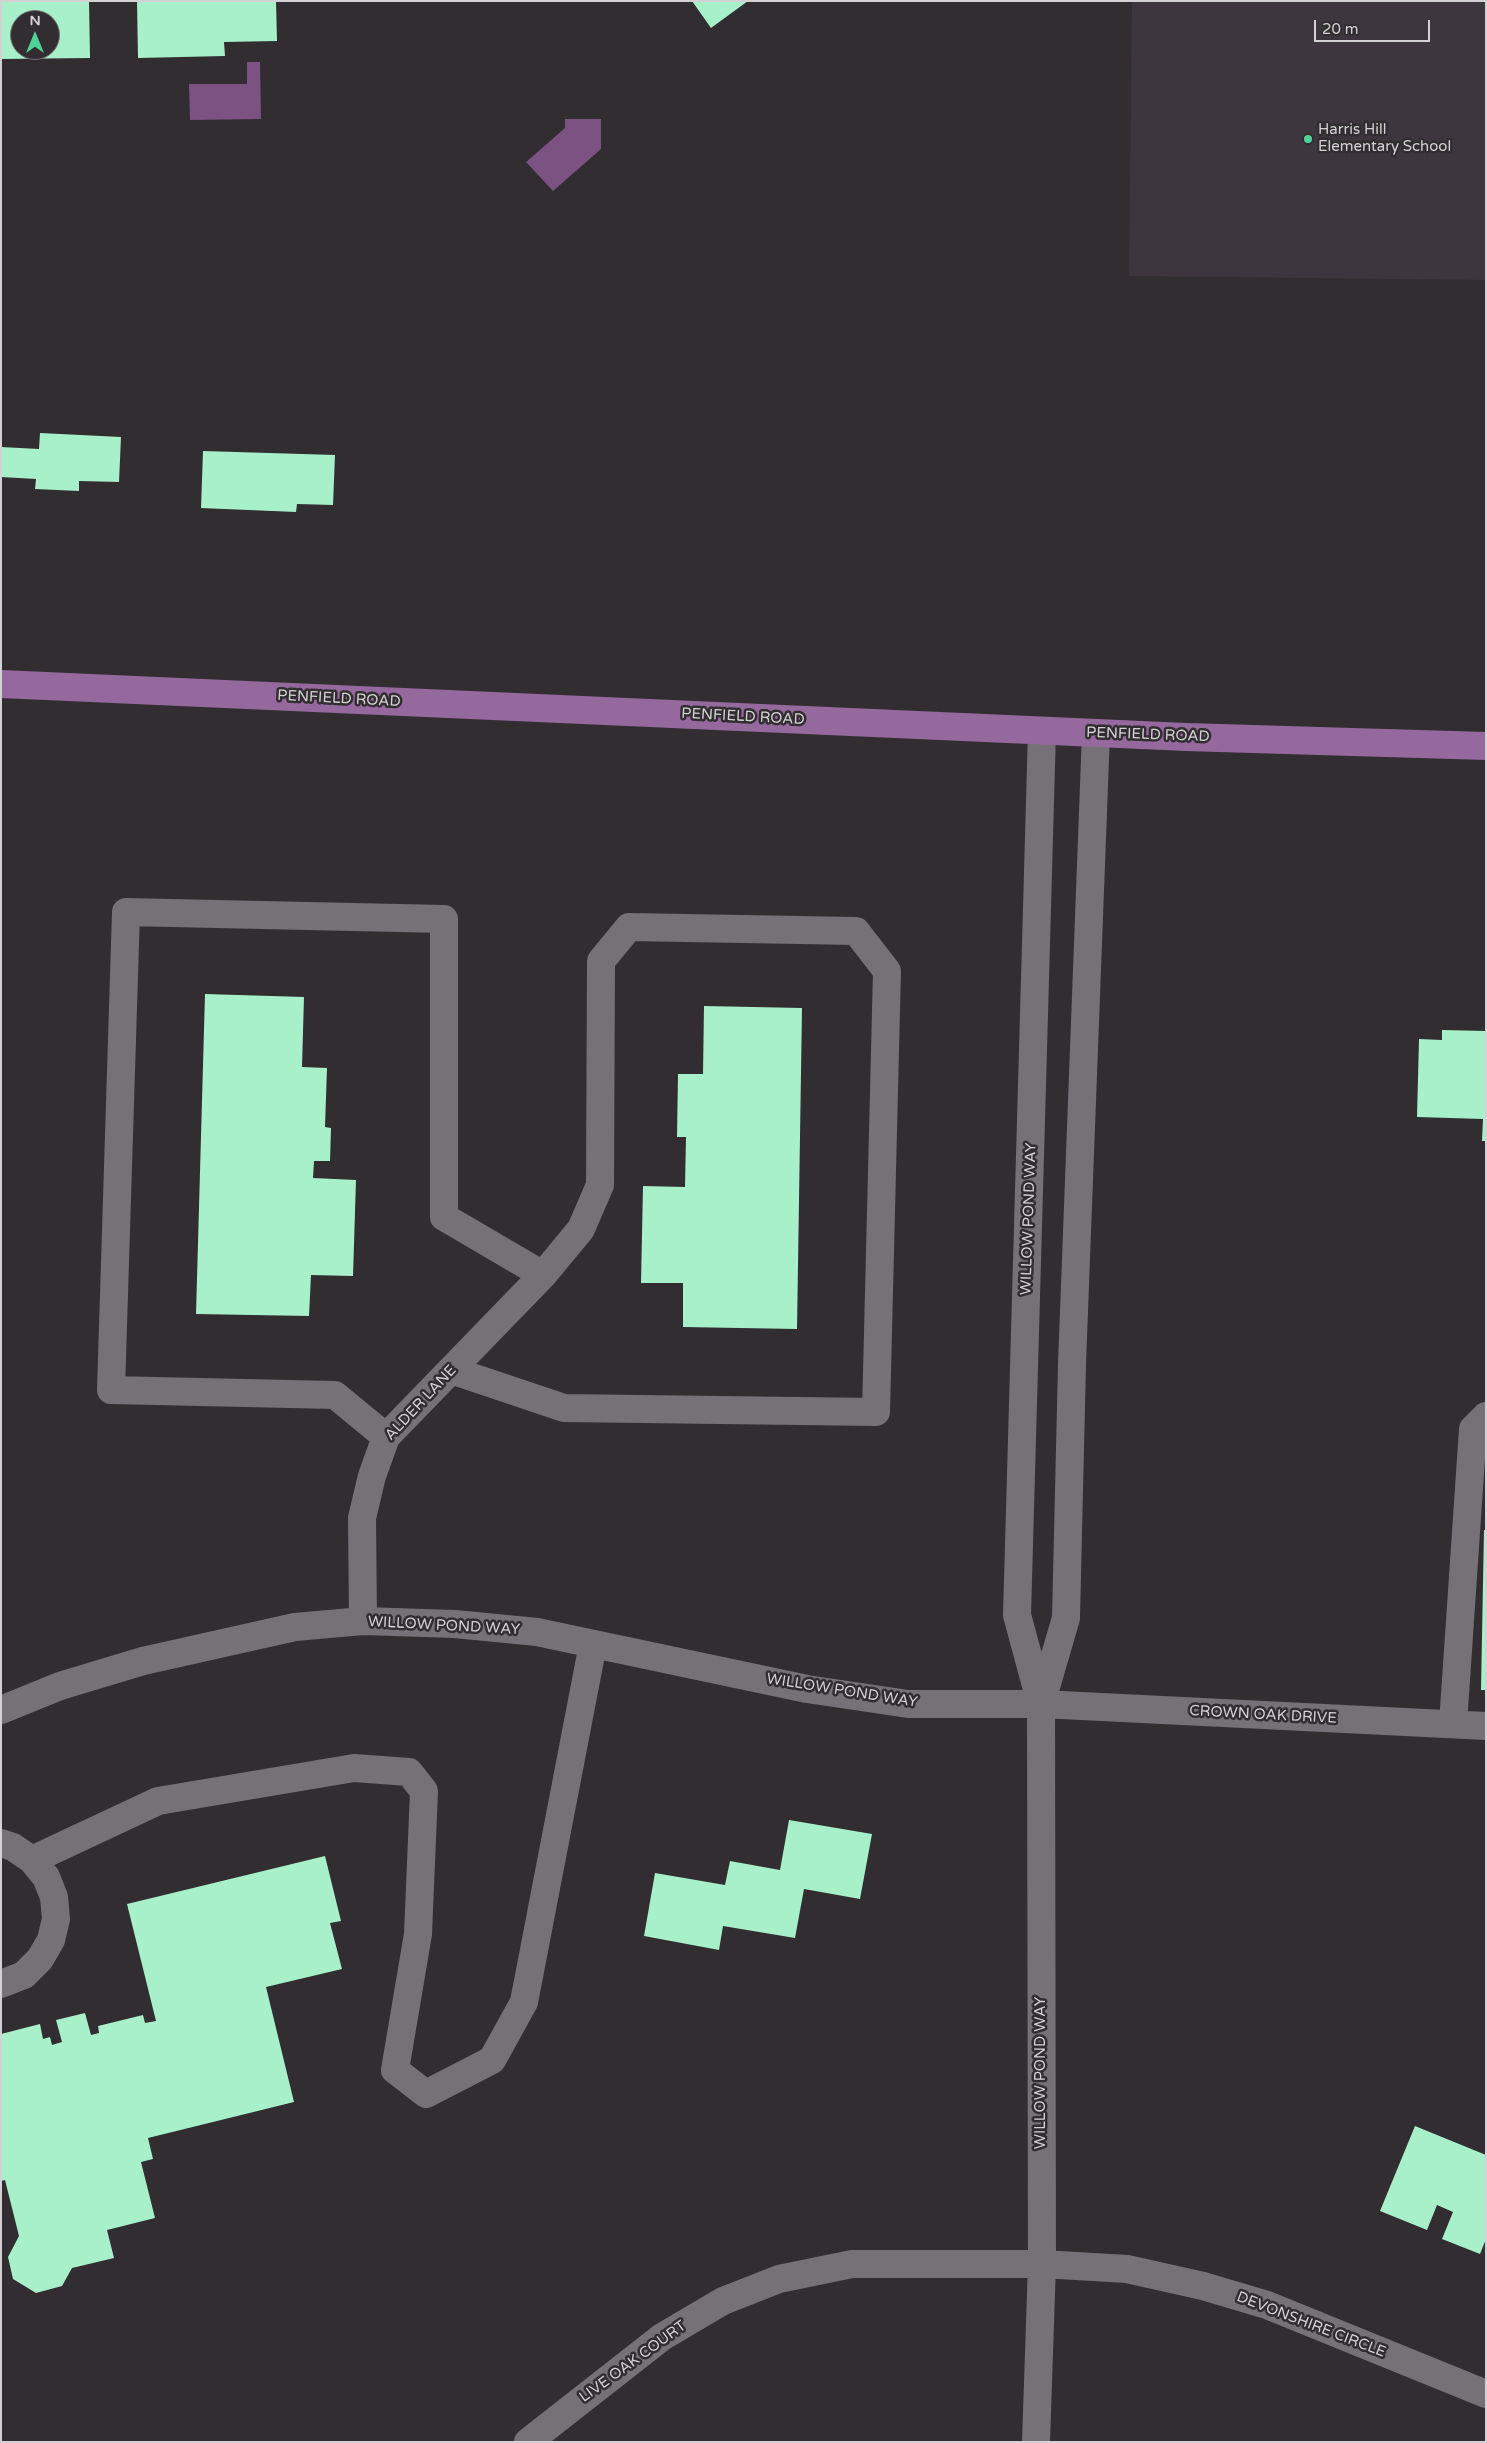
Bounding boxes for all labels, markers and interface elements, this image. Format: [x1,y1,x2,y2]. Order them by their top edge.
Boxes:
north arrow [10,10,60,60]
scale bar [1317,10,1433,42]
text: N [29,12,41,29]
text: 20 m [1322,20,1359,38]
place label: Harris Hill Elementary School [1318,121,1451,156]
marker: Harris Hill Elementary School [1302,133,1314,145]
street label: PENFIELD ROAD [277,687,401,711]
street label: PENFIELD ROAD [681,705,805,729]
street label: PENFIELD ROAD [1086,724,1210,746]
street label: WILLOW POND WAY [1017,1142,1041,1296]
street label: ALDER LANE [382,1362,460,1444]
street label: WILLOW POND WAY [367,1613,521,1639]
street label: WILLOW POND WAY [765,1670,919,1712]
street label: CROWN OAK DRIVE [1189,1702,1337,1728]
street label: WILLOW POND WAY [1032,1997,1050,2149]
street label: DEVONSHIRE CIRCLE [1234,2288,1388,2362]
street label: LIVE OAK COURT [576,2317,690,2407]

